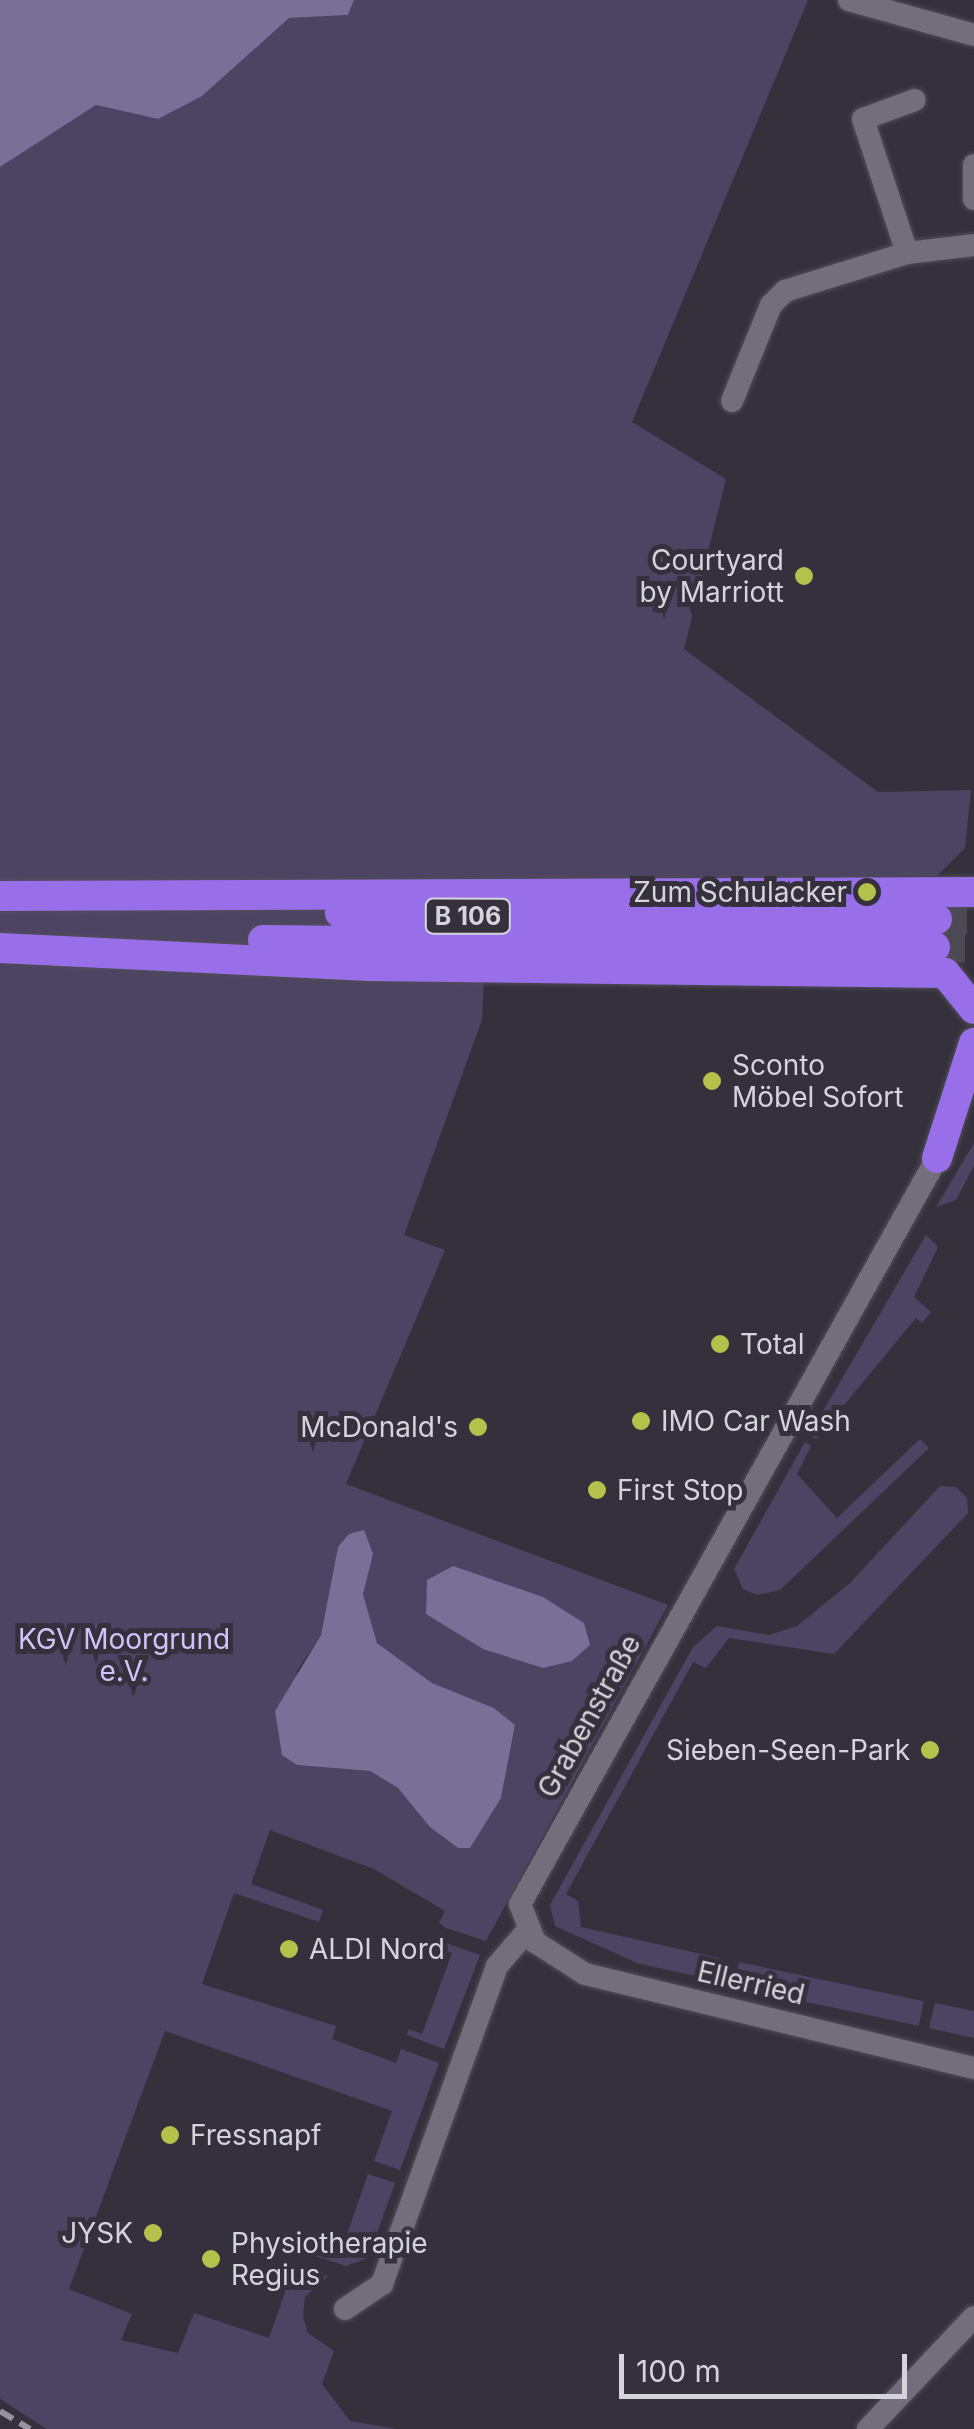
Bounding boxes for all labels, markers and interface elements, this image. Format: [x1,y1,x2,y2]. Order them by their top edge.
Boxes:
place label: Courtyard by Marriott [640,543,784,609]
marker: Courtyard by Marriott [793,565,815,587]
place label: Zum Schulacker [633,875,847,909]
marker: Zum Schulacker [856,881,878,903]
road number: B 106 [423,896,513,936]
place label: Sconto Möbel Sofort [732,1048,903,1114]
marker: Sconto Möbel Sofort [701,1070,723,1092]
place label: Total [740,1327,804,1361]
marker: Total [709,1333,731,1355]
place label: IMO Car Wash [661,1404,851,1438]
place label: McDonald's [300,1410,458,1444]
marker: IMO Car Wash [630,1410,652,1432]
marker: McDonald's [467,1416,489,1438]
place label: First Stop [617,1473,743,1507]
marker: First Stop [586,1479,608,1501]
park label: KGV Moorgrund e.V. [18,1622,230,1688]
street label: Grabenstraße [530,1629,648,1803]
place label: Sieben-Seen-Park [666,1733,910,1767]
marker: Sieben-Seen-Park [919,1739,941,1761]
place label: ALDI Nord [309,1932,445,1966]
marker: ALDI Nord [278,1938,300,1960]
street label: Ellerried [694,1954,808,2012]
place label: Fressnapf [190,2118,321,2152]
marker: Fressnapf [159,2124,181,2146]
place label: JYSK [61,2216,133,2250]
marker: JYSK [142,2222,164,2244]
place label: Physiotherapie Regius [231,2226,428,2292]
marker: Physiotherapie Regius [200,2248,222,2270]
scale bar [624,2334,912,2396]
text: 100 m [636,2353,721,2389]

